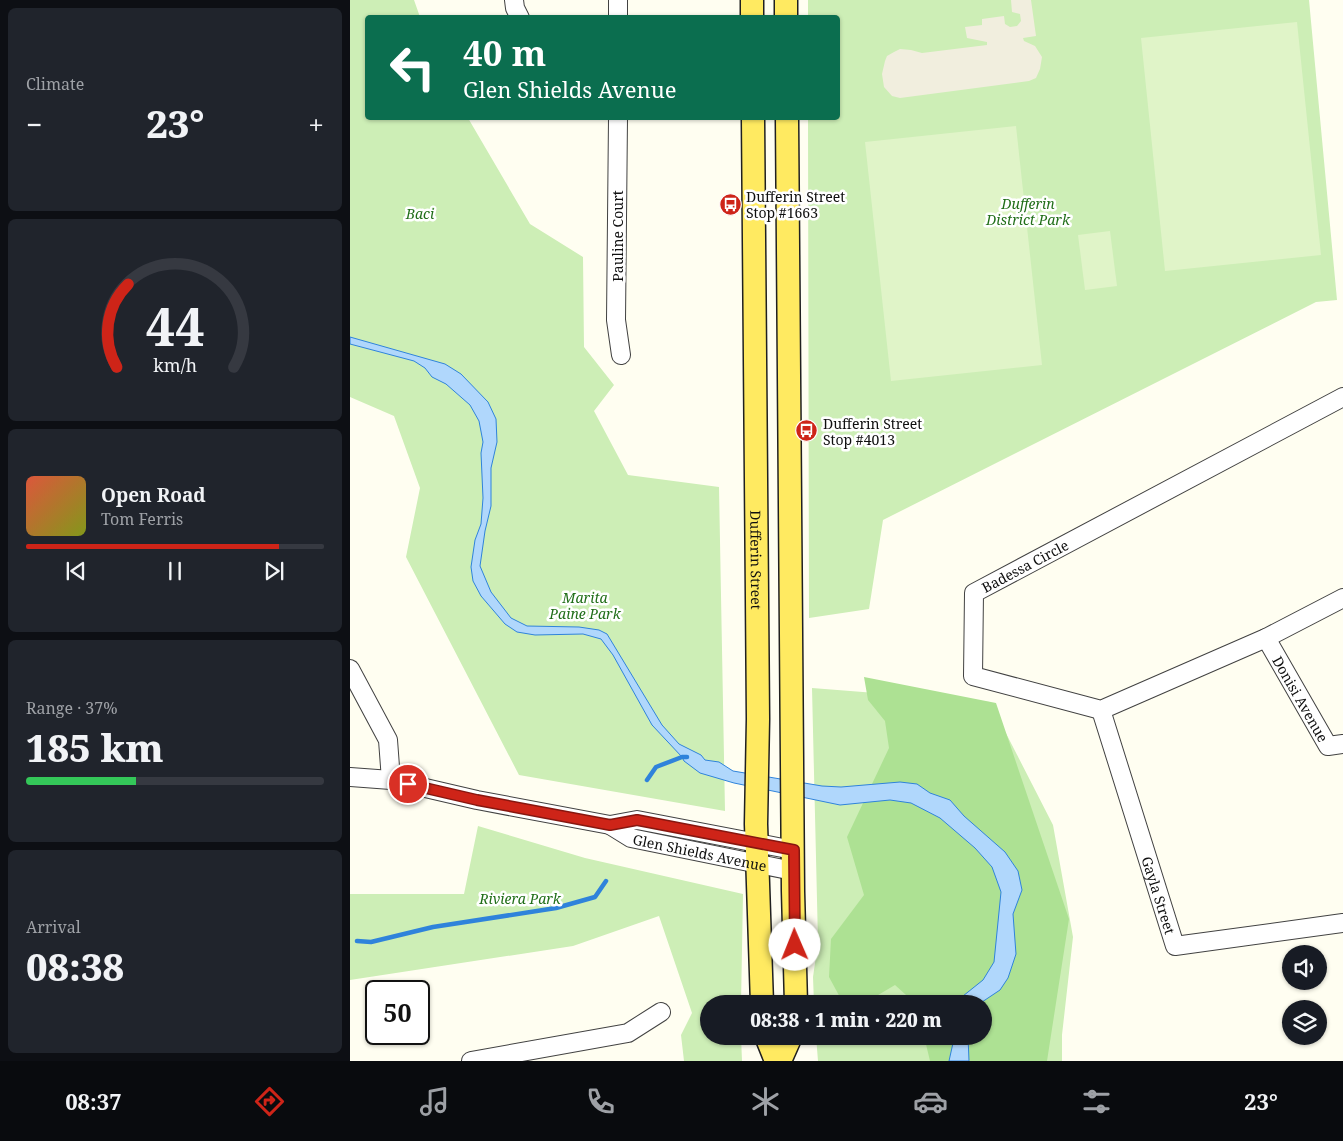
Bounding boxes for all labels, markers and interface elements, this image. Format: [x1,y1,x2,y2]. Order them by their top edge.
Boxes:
text: 40 m [463,29,546,76]
icon: left [380,35,445,100]
text: Climate [26,73,84,95]
text: Glen Shields Avenue [463,74,677,104]
text: 23° [146,97,204,149]
text: − [26,105,42,143]
text: + [308,105,324,143]
place label: Dufferin Street Stop #1663 [746,187,845,222]
street label: Pauline Court [608,190,627,282]
bus stop icon: Dufferin Street Stop #1663 [718,192,742,216]
park label: Dufferin District Park [985,194,1071,229]
park label: Baci [405,204,435,223]
text: 44 [146,290,204,361]
text: km/h [153,353,197,377]
place label: Dufferin Street Stop #4013 [823,414,922,449]
bus stop icon: Dufferin Street Stop #4013 [795,419,819,443]
text: Open Road [101,482,206,508]
text: Tom Ferris [101,508,183,530]
street label: Dufferin Street [747,510,767,610]
street label: Badessa Circle [978,535,1072,597]
icon: previous [62,557,90,585]
icon: pause [161,557,189,585]
icon: next [260,557,288,585]
park label: Marita Paine Park [548,588,622,623]
street label: Donisi Avenue [1269,652,1333,745]
text: Range · 37% [26,697,118,719]
text: 185 km [26,721,164,773]
pin [387,763,429,805]
icon: arrive [394,770,422,798]
street label: Glen Shields Avenue [631,829,768,875]
street label: Gayla Street [1138,854,1180,936]
park label: Riviera Park [478,889,562,908]
text: Arrival [26,916,81,938]
position arrow [768,918,820,970]
text: 08:38 [26,940,124,992]
map controls [1282,945,1327,1045]
button: sound [1282,945,1327,990]
speed limit sign: 50 [365,980,430,1045]
button: layers [1282,1000,1327,1045]
text: 08:38 · 1 min · 220 m [750,1007,942,1033]
icon: directions [252,1084,287,1119]
icon: music [417,1084,452,1119]
icon: phone [583,1084,618,1119]
icon: climate [748,1084,783,1119]
icon: car [913,1084,948,1119]
icon: filters [1079,1084,1114,1119]
text: 08:37 [65,1086,122,1116]
text: 23° [1244,1086,1278,1116]

